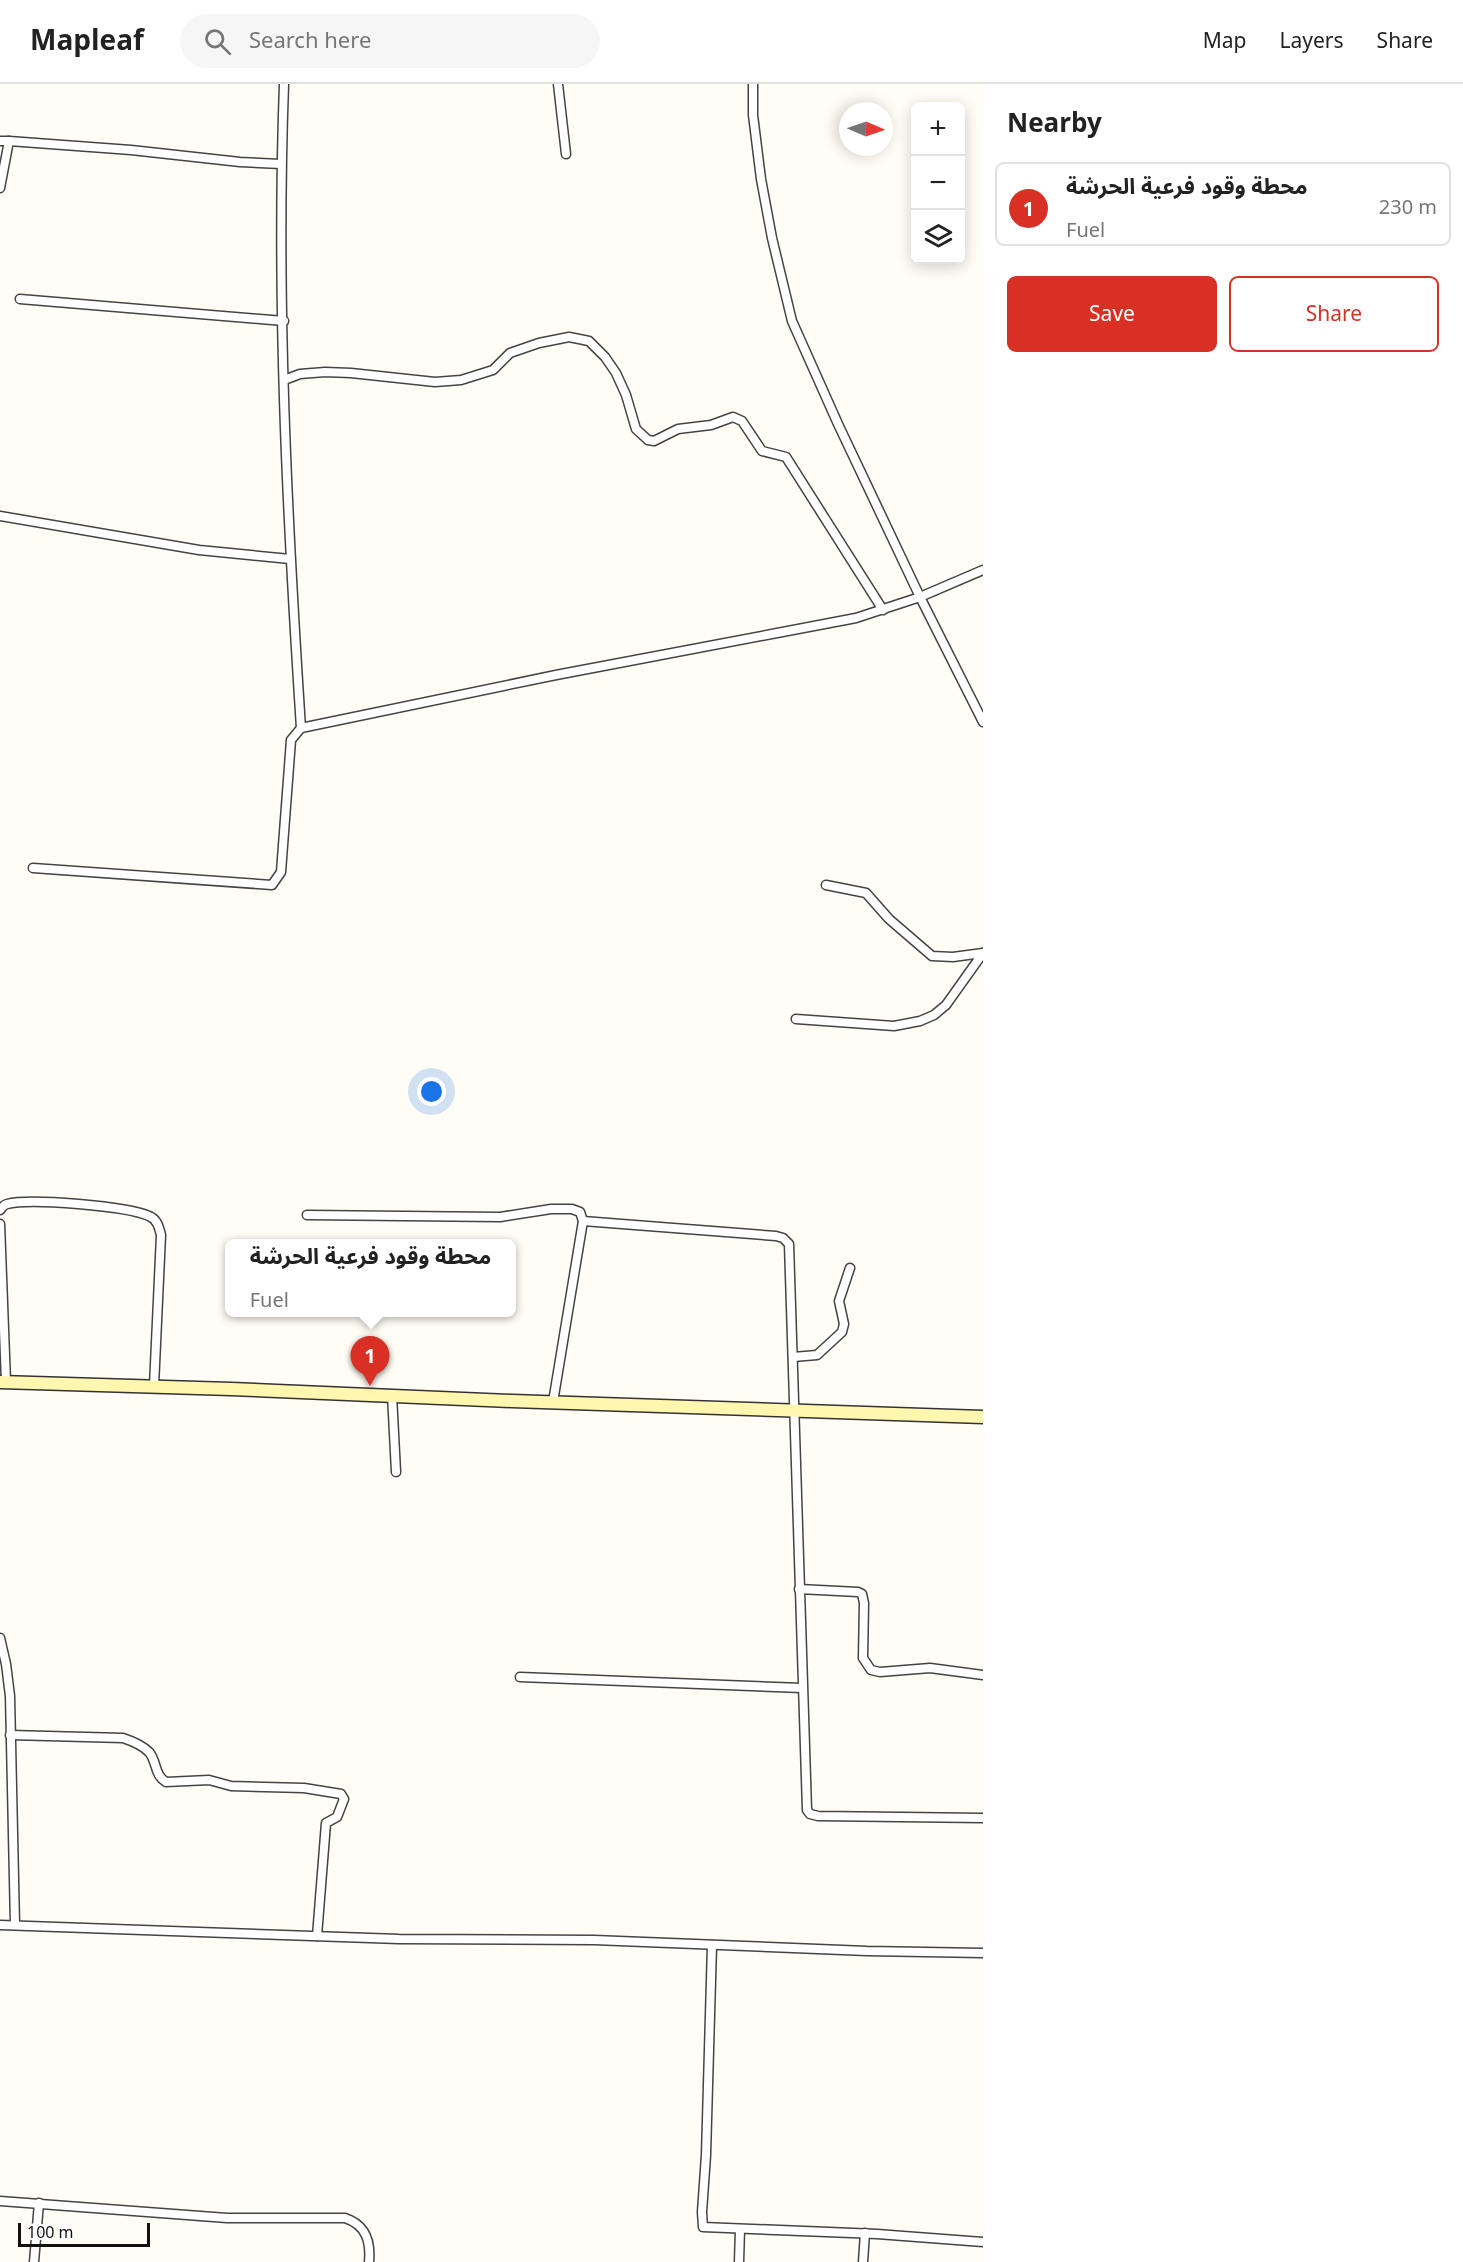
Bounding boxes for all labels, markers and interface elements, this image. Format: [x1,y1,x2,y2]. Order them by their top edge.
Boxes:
text: Mapleaf [30,12,144,71]
search box [180,14,600,68]
text: Search here [249,18,371,64]
text: Map [1203,19,1247,63]
text: Layers [1280,19,1344,63]
text: Share [1377,19,1433,63]
icon: search [201,25,234,58]
text: Nearby [1007,96,1102,151]
north arrow [839,102,893,156]
map controls [911,102,965,264]
button: + [911,102,965,156]
button: − [911,156,965,210]
text: محطة وقود فرعية الحرشة [1066,164,1308,210]
text: 230 m [1379,187,1437,229]
text: 1 [1023,189,1034,231]
button: layers [911,210,965,264]
text: Fuel [1066,210,1105,252]
button: Save [1007,276,1217,352]
button: Share [1229,276,1439,352]
your location [417,1077,446,1106]
text: محطة وقود فرعية الحرشة [250,1234,491,1280]
popup [225,1239,516,1317]
text: Fuel [250,1280,289,1322]
pin: 1 [350,1336,389,1386]
text: 100 m [27,2216,74,2250]
scale bar [18,2220,150,2248]

